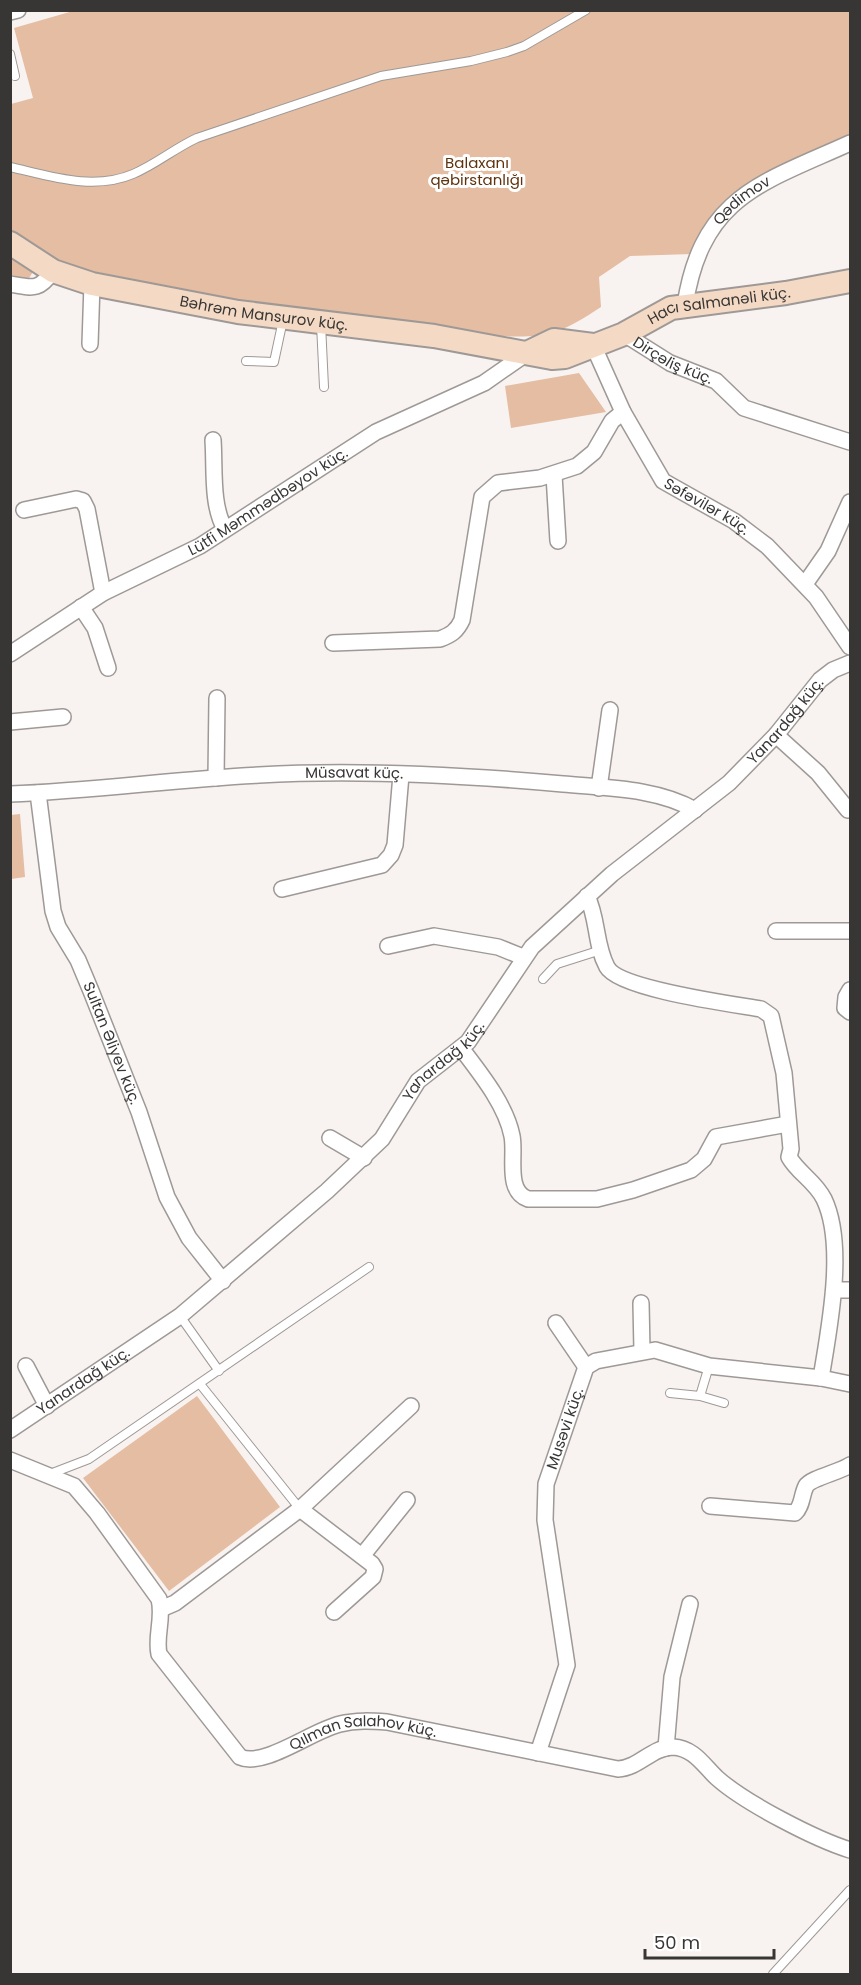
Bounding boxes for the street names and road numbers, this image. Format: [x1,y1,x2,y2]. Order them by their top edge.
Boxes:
street label: Qədimov [708,170,774,229]
street label: Hacı Salmanəli küç. [643,281,792,329]
street label: Bəhrəm Mansurov küç. [178,290,349,335]
street label: Dirçəliş küç. [629,331,716,389]
street label: Lütfi Məmmədbəyov küç. [184,442,352,560]
street label: Səfəvilər küç. [660,473,755,540]
street label: Yanardağ küç. [742,673,828,769]
street label: Müsavat küç. [305,762,404,784]
street label: Sultan Əliyev küç. [78,978,146,1107]
street label: Yanardağ küç. [397,1017,489,1105]
street label: Yanardağ küç. [32,1342,134,1419]
street label: Musəvi küç. [541,1385,588,1472]
street label: Qılman Salahov küç. [286,1710,439,1755]

